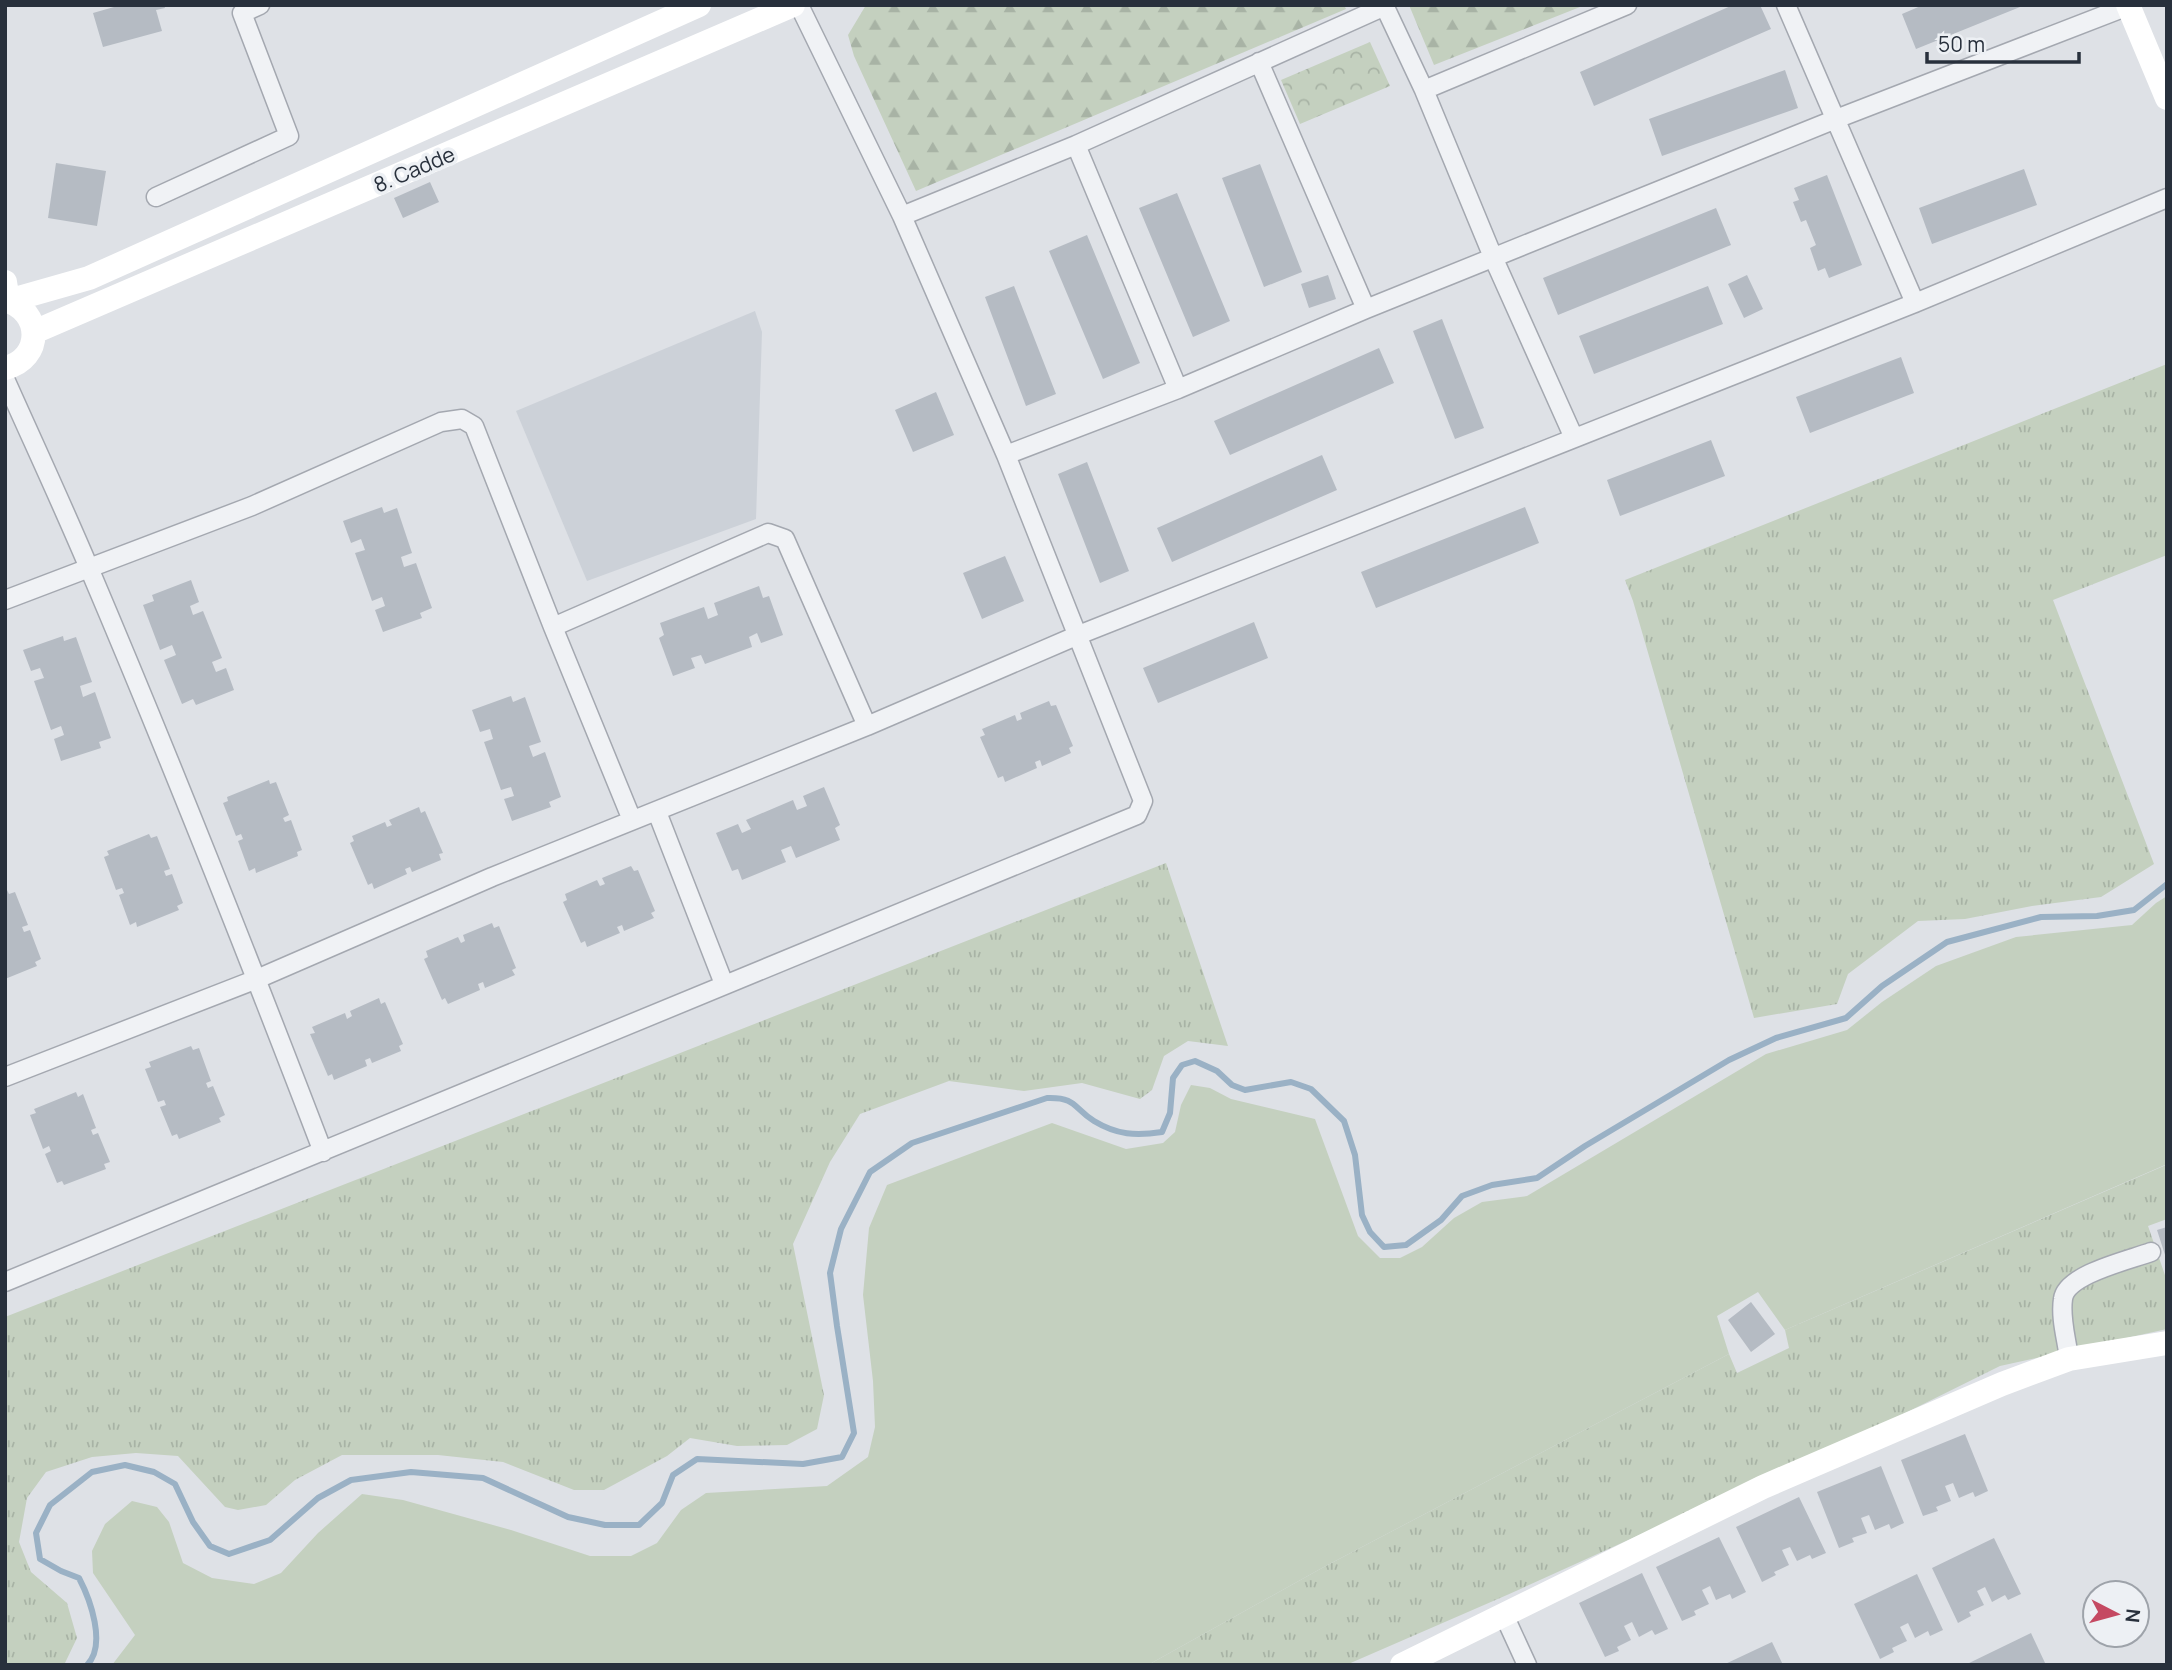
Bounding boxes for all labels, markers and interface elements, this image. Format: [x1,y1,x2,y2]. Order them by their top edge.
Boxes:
scale bar [1927,21,2079,65]
text: 50 m [1938,30,1985,58]
street label: 8. Cadde [369,139,459,199]
north arrow [2081,1579,2151,1649]
text: N [2119,1608,2147,1624]

